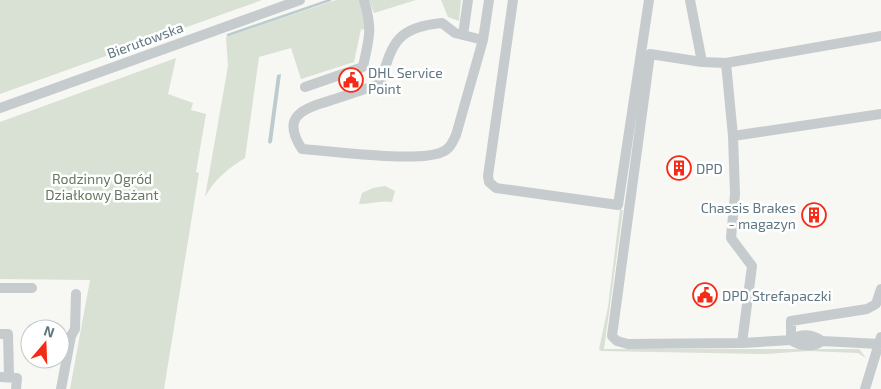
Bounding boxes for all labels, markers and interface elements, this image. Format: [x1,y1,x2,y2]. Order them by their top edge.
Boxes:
street label: Bierutowska [105,18,185,62]
place label: DHL Service Point [368,64,443,97]
public building icon: DHL Service Point [338,67,364,93]
building icon: DPD [666,155,692,181]
place label: DPD [696,160,723,177]
park label: Rodzinny Ogród Działkowy Bażant [45,170,159,203]
place label: Chassis Brakes - magazyn [701,199,796,232]
building icon: Chassis Brakes - magazyn [801,202,827,228]
public building icon: DPD Strefapaczki [692,282,718,308]
place label: DPD Strefapaczki [722,287,831,304]
north arrow [20,319,70,369]
text: N [42,322,57,341]

